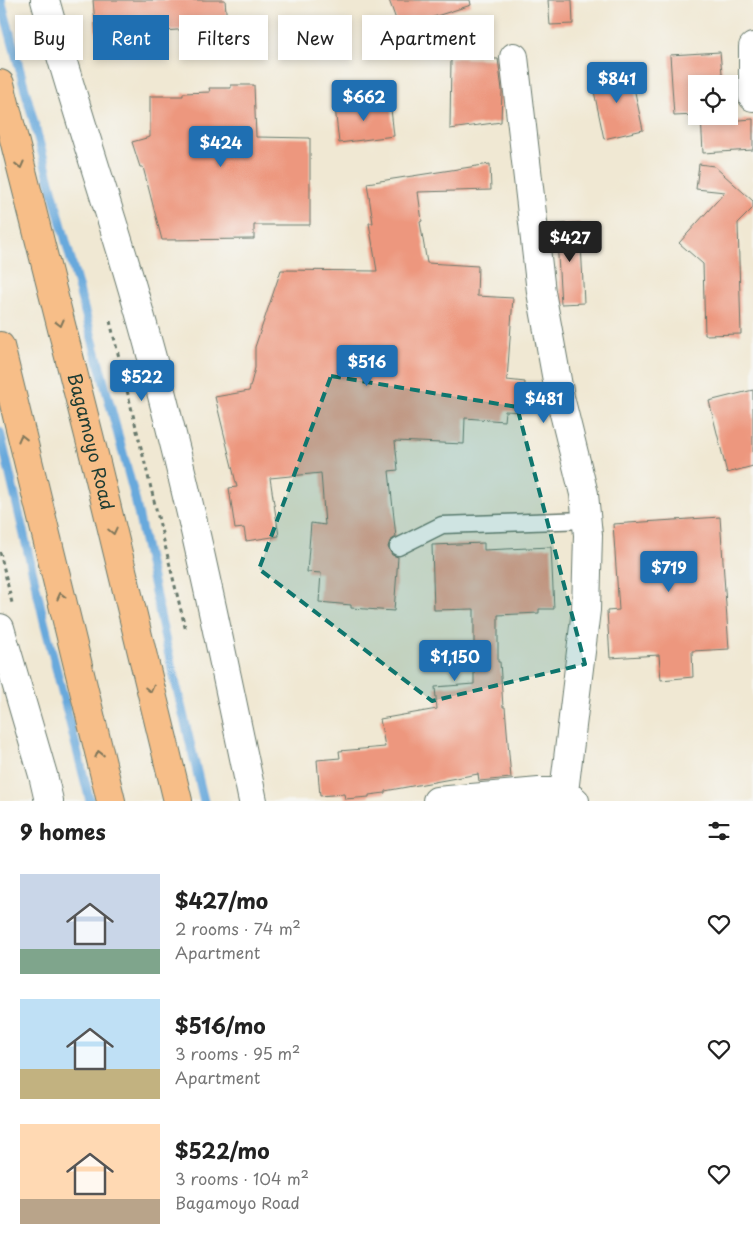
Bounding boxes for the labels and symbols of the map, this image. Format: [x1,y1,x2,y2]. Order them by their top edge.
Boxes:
pin: $841 [587,62,647,104]
pin: $662 [334,80,394,122]
pin: $424 [191,126,251,168]
one-way arrow [14,161,25,170]
pin: $427 [540,220,600,263]
one-way arrow [54,318,65,327]
pin: $516 [337,344,397,387]
pin: $522 [112,360,172,402]
street label: Bagamoyo Road [62,370,122,513]
pin: $481 [514,382,574,424]
one-way arrow [17,433,28,442]
one-way arrow [107,527,118,536]
pin: $719 [639,550,699,593]
one-way arrow [56,591,67,600]
pin: $1,150 [414,640,496,682]
one-way arrow [144,685,155,694]
one-way arrow [94,749,105,758]

